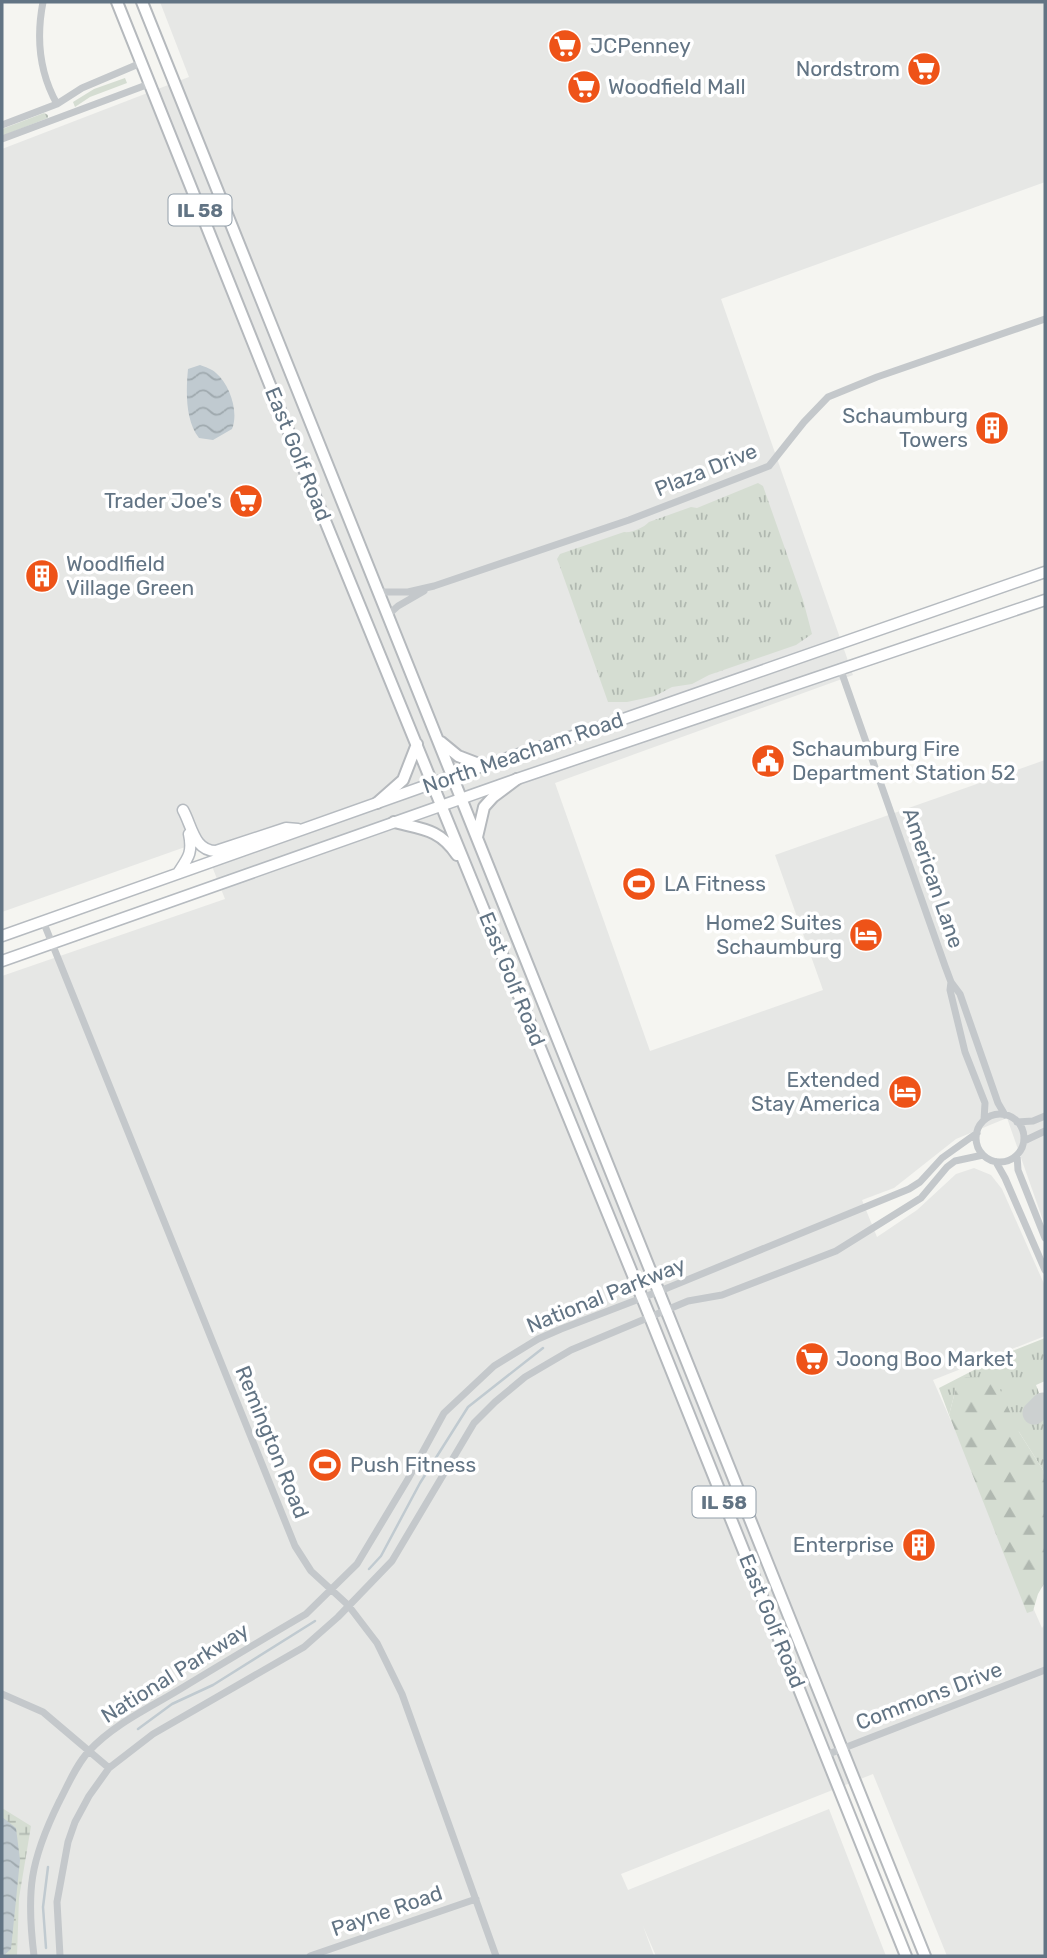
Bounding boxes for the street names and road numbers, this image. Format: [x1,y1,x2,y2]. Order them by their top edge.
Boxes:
road number: IL 58 [168,194,232,226]
street label: East Golf Road [260,383,337,524]
street label: Plaza Drive [651,438,761,501]
street label: North Meacham Road [419,706,626,799]
street label: American Lane [898,804,969,951]
street label: East Golf Road [474,908,551,1049]
street label: National Parkway [523,1251,689,1338]
street label: Remington Road [230,1362,314,1522]
road number: IL 58 [692,1486,756,1518]
street label: East Golf Road [734,1550,811,1691]
street label: National Parkway [96,1617,253,1728]
street label: Commons Drive [852,1656,1005,1735]
street label: Payne Road [328,1880,446,1941]

